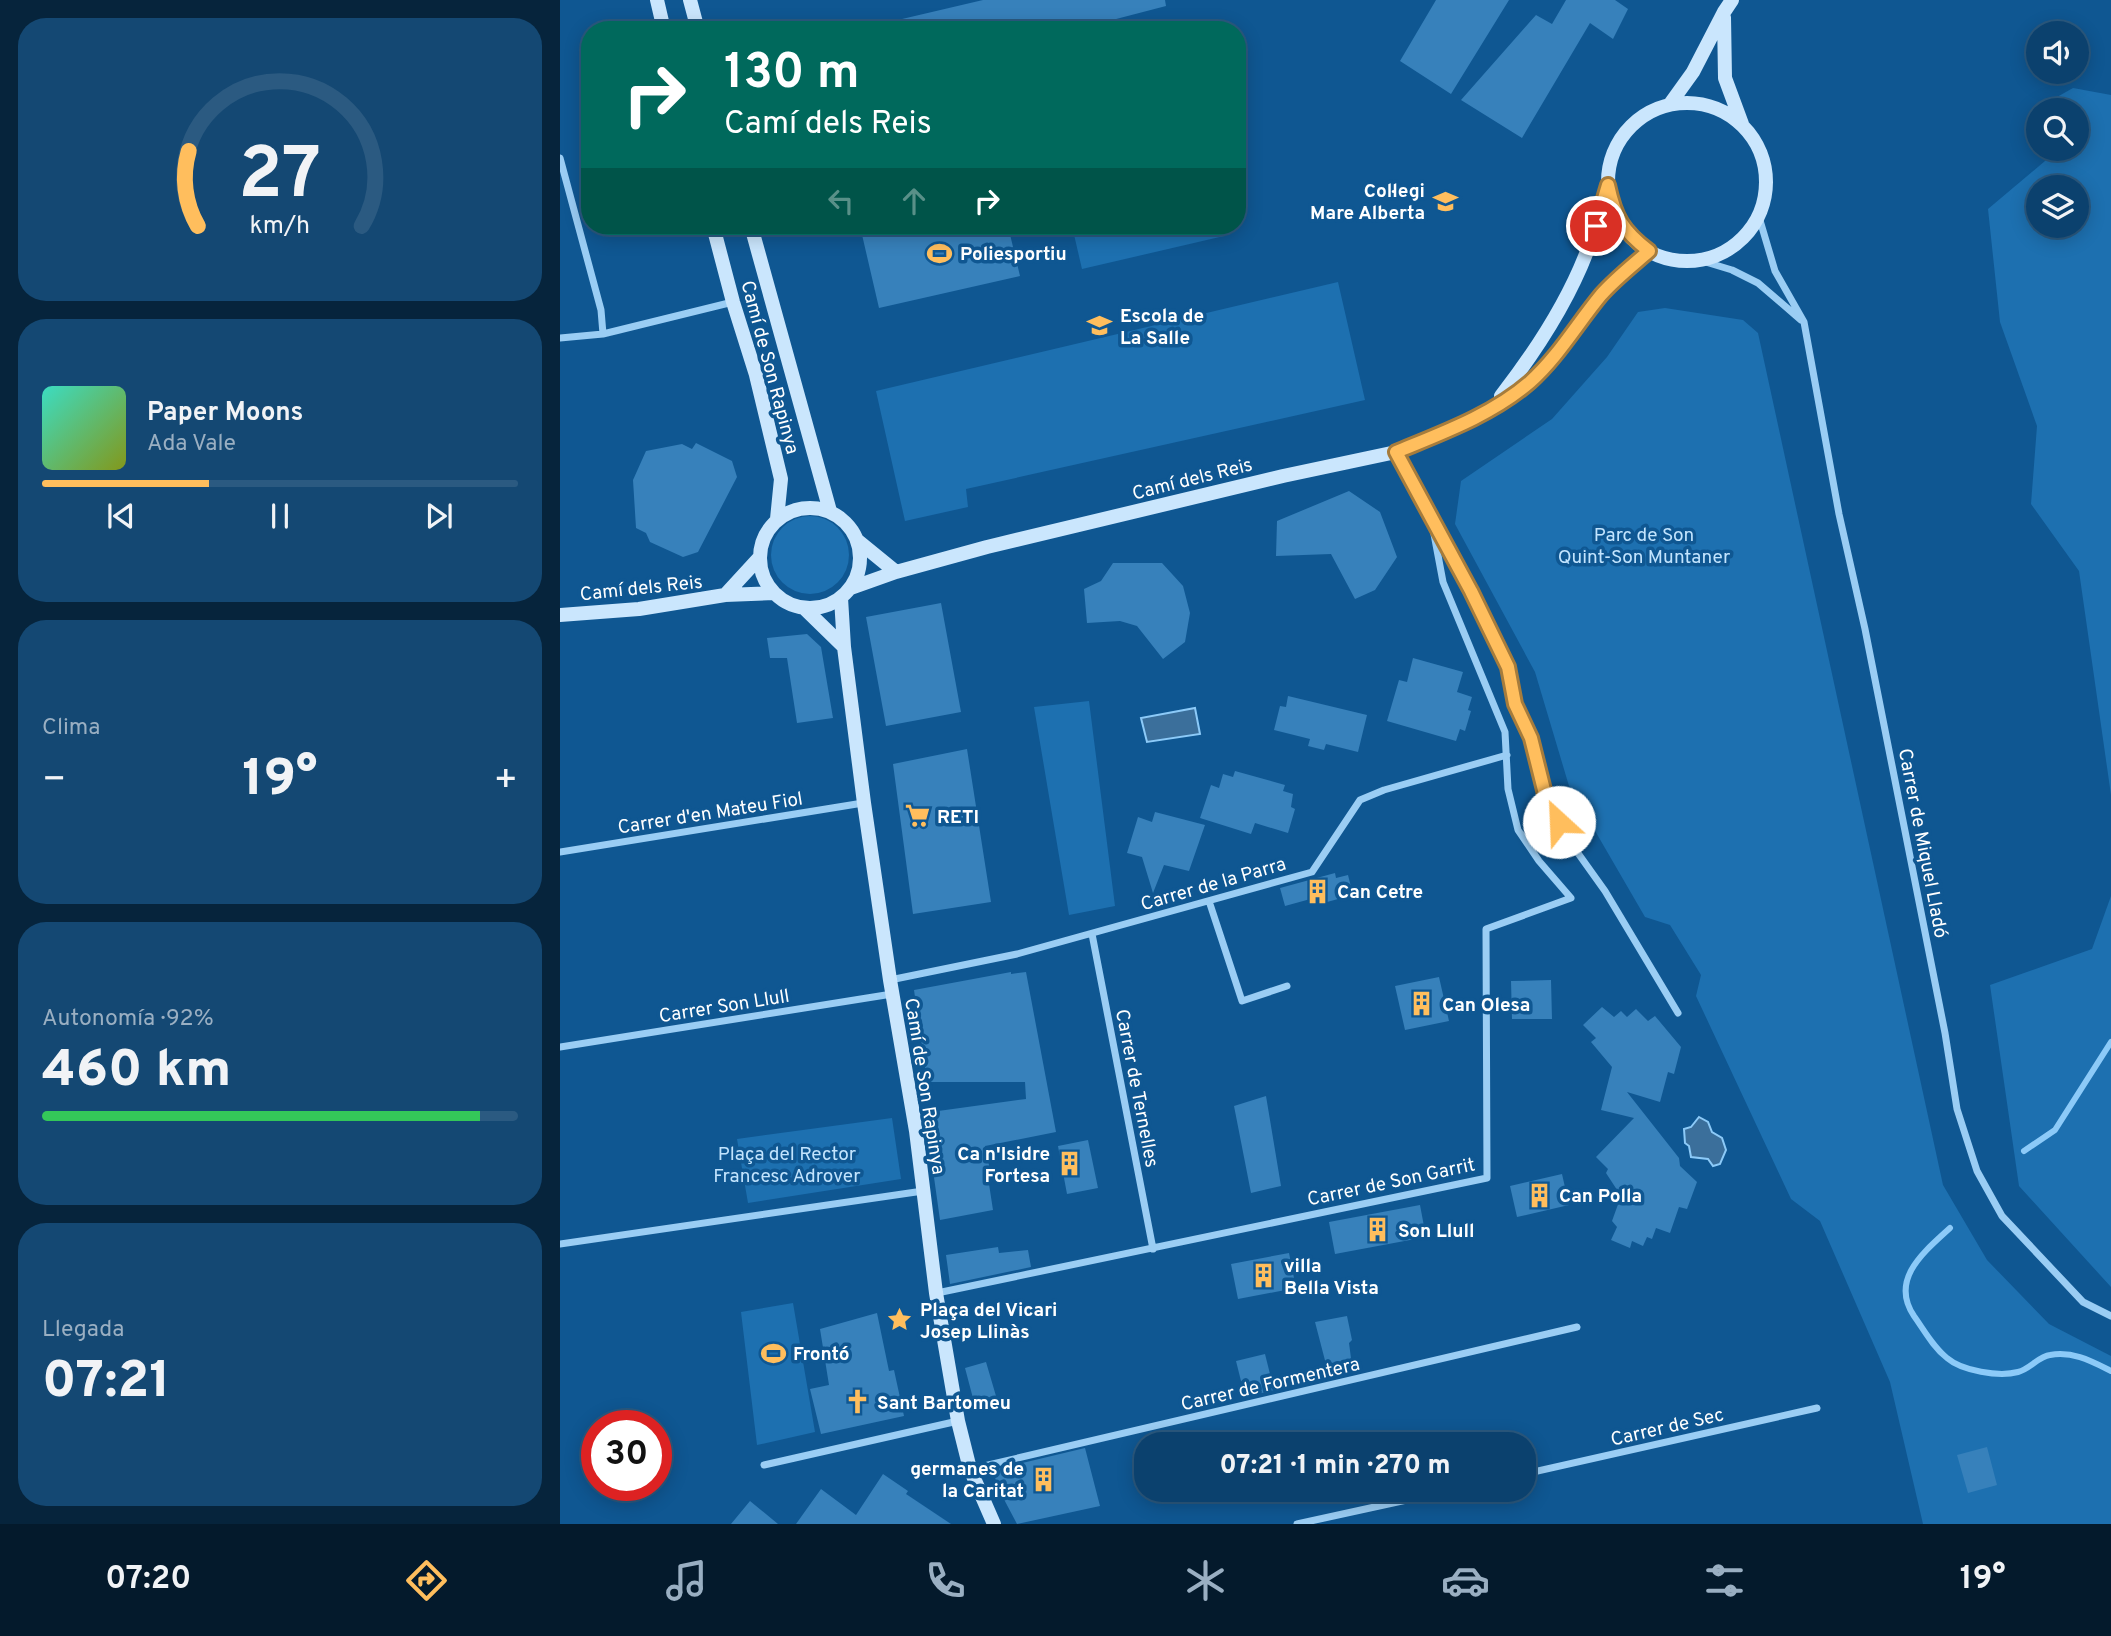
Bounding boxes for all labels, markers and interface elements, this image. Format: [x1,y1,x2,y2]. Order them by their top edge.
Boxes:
map controls [2026,21,2089,238]
button: sound [2026,21,2089,84]
text: 130 m [724,44,860,106]
icon: right [609,49,700,140]
button: search [2026,98,2089,161]
text: Camí dels Reis [724,105,932,145]
text: 27 [239,132,321,224]
button: layers [2026,175,2089,238]
place label: Col·legi Mare Alberta [1310,180,1425,226]
icon: left [822,182,860,220]
icon: ahead [895,182,933,220]
icon: right [968,182,1006,220]
school or university icon: Col·legi Mare Alberta [1431,187,1459,215]
pin [1566,196,1626,256]
icon: arrive [1577,207,1615,245]
text: km/h [250,210,310,242]
sports icon: Poliesportiu [926,239,954,267]
place label: Poliesportiu [960,243,1067,267]
street label: Camí de Son Rapinya [734,278,804,457]
place label: Escola de La Salle [1120,305,1204,351]
school or university icon: Escola de La Salle [1086,312,1114,340]
text: Paper Moons [147,397,303,430]
text: Ada Vale [147,430,236,459]
street label: Camí dels Reis [1130,453,1255,506]
icon: previous [102,497,140,535]
icon: pause [261,497,299,535]
icon: next [420,497,458,535]
park label: Parc de Son Quint-Son Muntaner [1558,524,1731,570]
street label: Camí dels Reis [579,571,704,607]
text: Clima [42,714,100,743]
street label: Carrer de Miquel Lladó [1892,747,1952,940]
text: 19° [242,748,318,814]
text: − [42,757,67,806]
text: + [493,757,518,806]
position arrow [1522,785,1596,859]
street label: Carrer d'en Mateu Fiol [616,787,805,840]
supermarket icon: RETI [903,802,931,830]
place label: RETI [937,806,979,830]
street label: Carrer de la Parra [1138,853,1289,917]
building icon: Can Cetre [1303,877,1331,905]
place label: Can Cetre [1337,881,1423,905]
street label: Carrer Son Llull [657,985,791,1029]
building icon: Can Olesa [1408,990,1436,1018]
place label: Can Olesa [1442,994,1530,1018]
street label: Camí de Son Rapinya [898,996,950,1176]
text: Autonomía · 92% [42,1005,214,1034]
street label: Carrer de Ternelles [1109,1007,1163,1170]
text: 460 km [42,1039,231,1105]
park label: Plaça del Rector Francesc Adrover [713,1143,861,1189]
place label: Ca n'Isidre Fortesa [957,1143,1050,1189]
building icon: Ca n'Isidre Fortesa [1056,1150,1084,1178]
street label: Carrer de Son Garrit [1305,1153,1478,1212]
building icon: Can Polla [1525,1181,1553,1209]
place label: Can Polla [1559,1185,1642,1209]
building icon: Son Llull [1364,1216,1392,1244]
place label: Son Llull [1398,1220,1475,1244]
place label: villa Bella Vista [1284,1255,1379,1301]
building icon: villa Bella Vista [1250,1262,1278,1290]
place label: Plaça del Vicari Josep Llinàs [920,1299,1057,1345]
place icon: Plaça del Vicari Josep Llinàs [886,1306,914,1334]
text: Llegada [42,1316,124,1345]
sports icon: Frontó [759,1339,787,1367]
place label: Frontó [793,1343,850,1367]
text: 07:21 [42,1350,171,1416]
street label: Carrer de Formentera [1179,1353,1362,1417]
church icon: Sant Bartomeu [843,1388,871,1416]
place label: Sant Bartomeu [877,1392,1011,1416]
street label: Carrer de Sec [1608,1403,1726,1453]
speed limit sign: 30 [581,1410,672,1501]
text: 07:21 · 1 min · 270 m [1219,1450,1451,1483]
place label: germanes de la Caritat [910,1458,1024,1504]
building icon: germanes de la Caritat [1030,1465,1058,1493]
icon: directions [402,1556,451,1605]
icon: music [662,1556,711,1605]
icon: phone [921,1556,970,1605]
icon: climate [1181,1556,1230,1605]
icon: car [1441,1556,1490,1605]
icon: filters [1700,1556,1749,1605]
text: 07:20 [105,1560,191,1600]
text: 19° [1960,1560,2006,1600]

